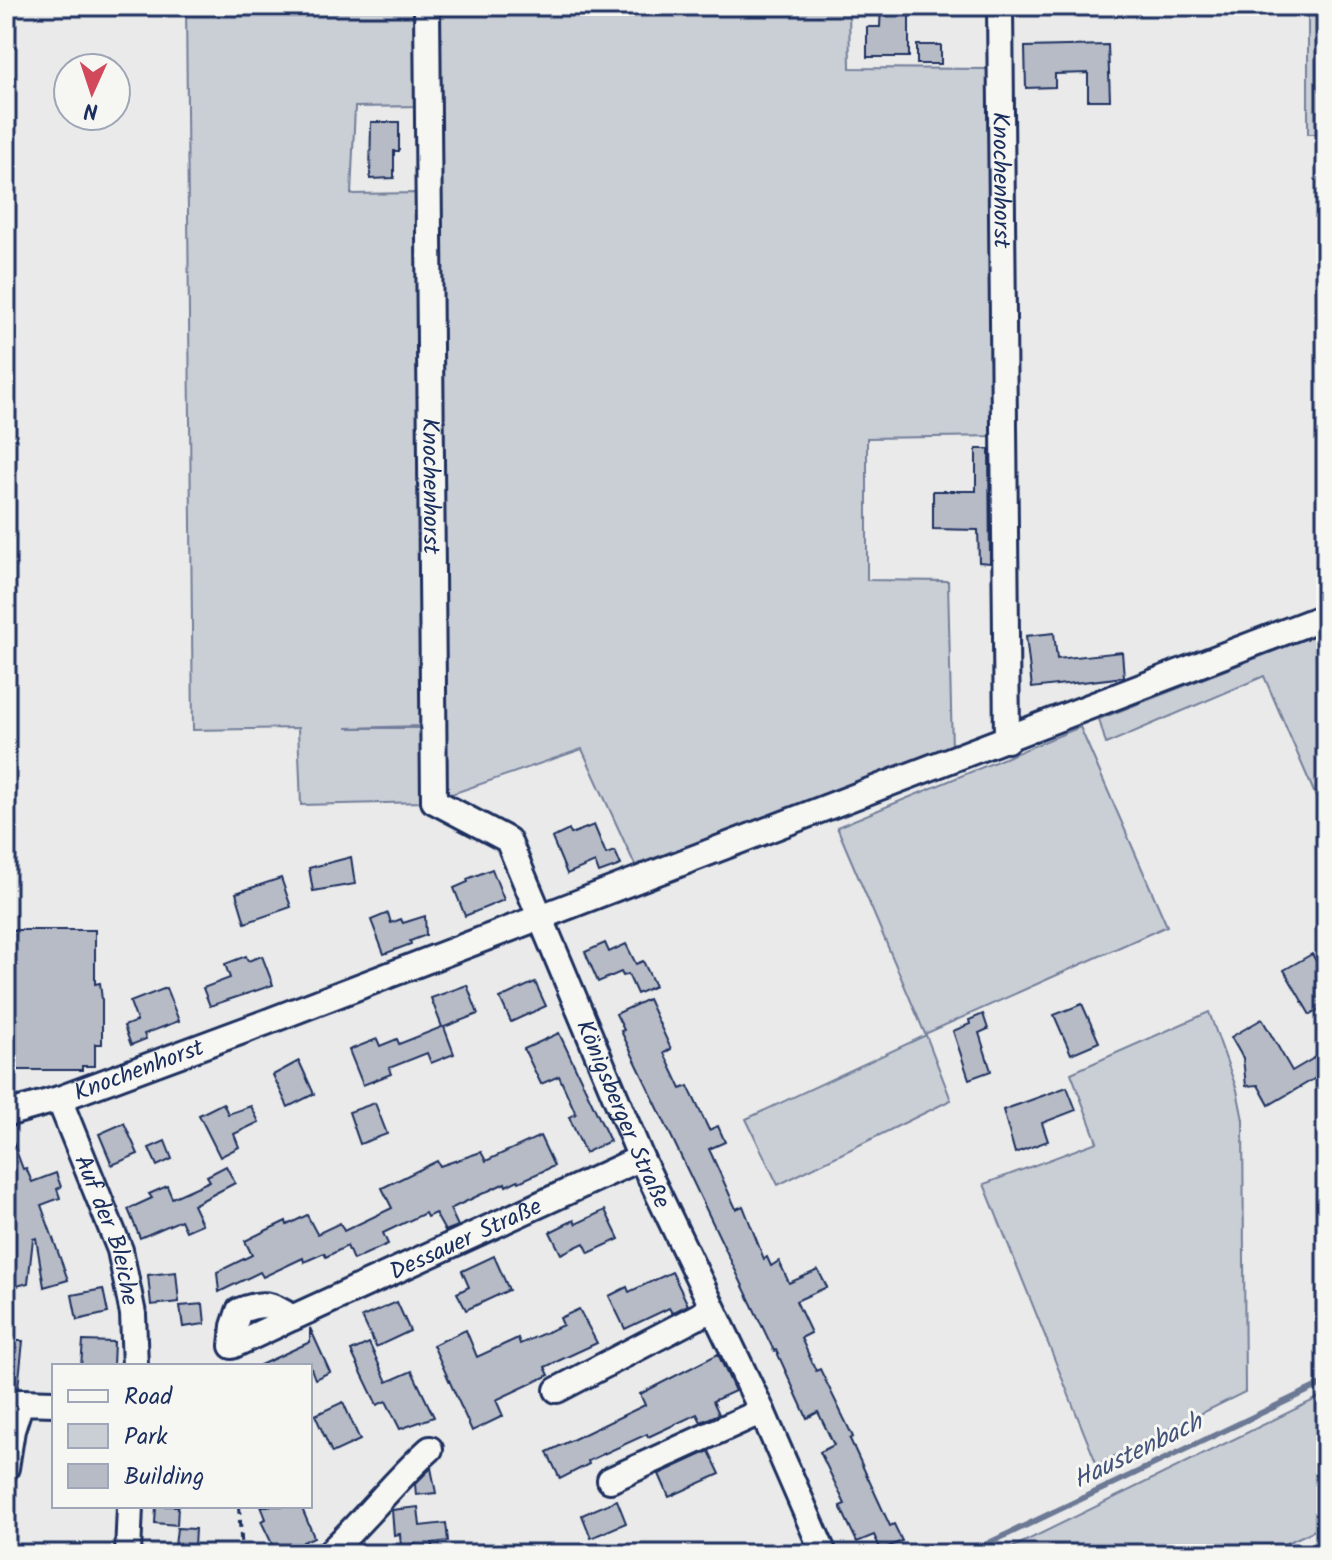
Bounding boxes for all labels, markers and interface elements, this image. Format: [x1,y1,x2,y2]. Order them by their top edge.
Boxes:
north arrow [52,52,132,132]
text: N [83,92,99,127]
street label: Knochenhorst [980,112,1020,249]
street label: Knochenhorst [410,418,450,555]
street label: Königsberger Straße [564,1014,681,1216]
street label: Knochenhorst [68,1029,210,1113]
street label: Auf der Bleiche [63,1149,149,1309]
street label: Dessauer Straße [383,1188,549,1292]
legend [52,1364,312,1508]
text: Road [124,1378,173,1417]
water label: Haustenbach [1066,1401,1212,1501]
text: Park [124,1418,168,1457]
text: Building [124,1458,204,1497]

